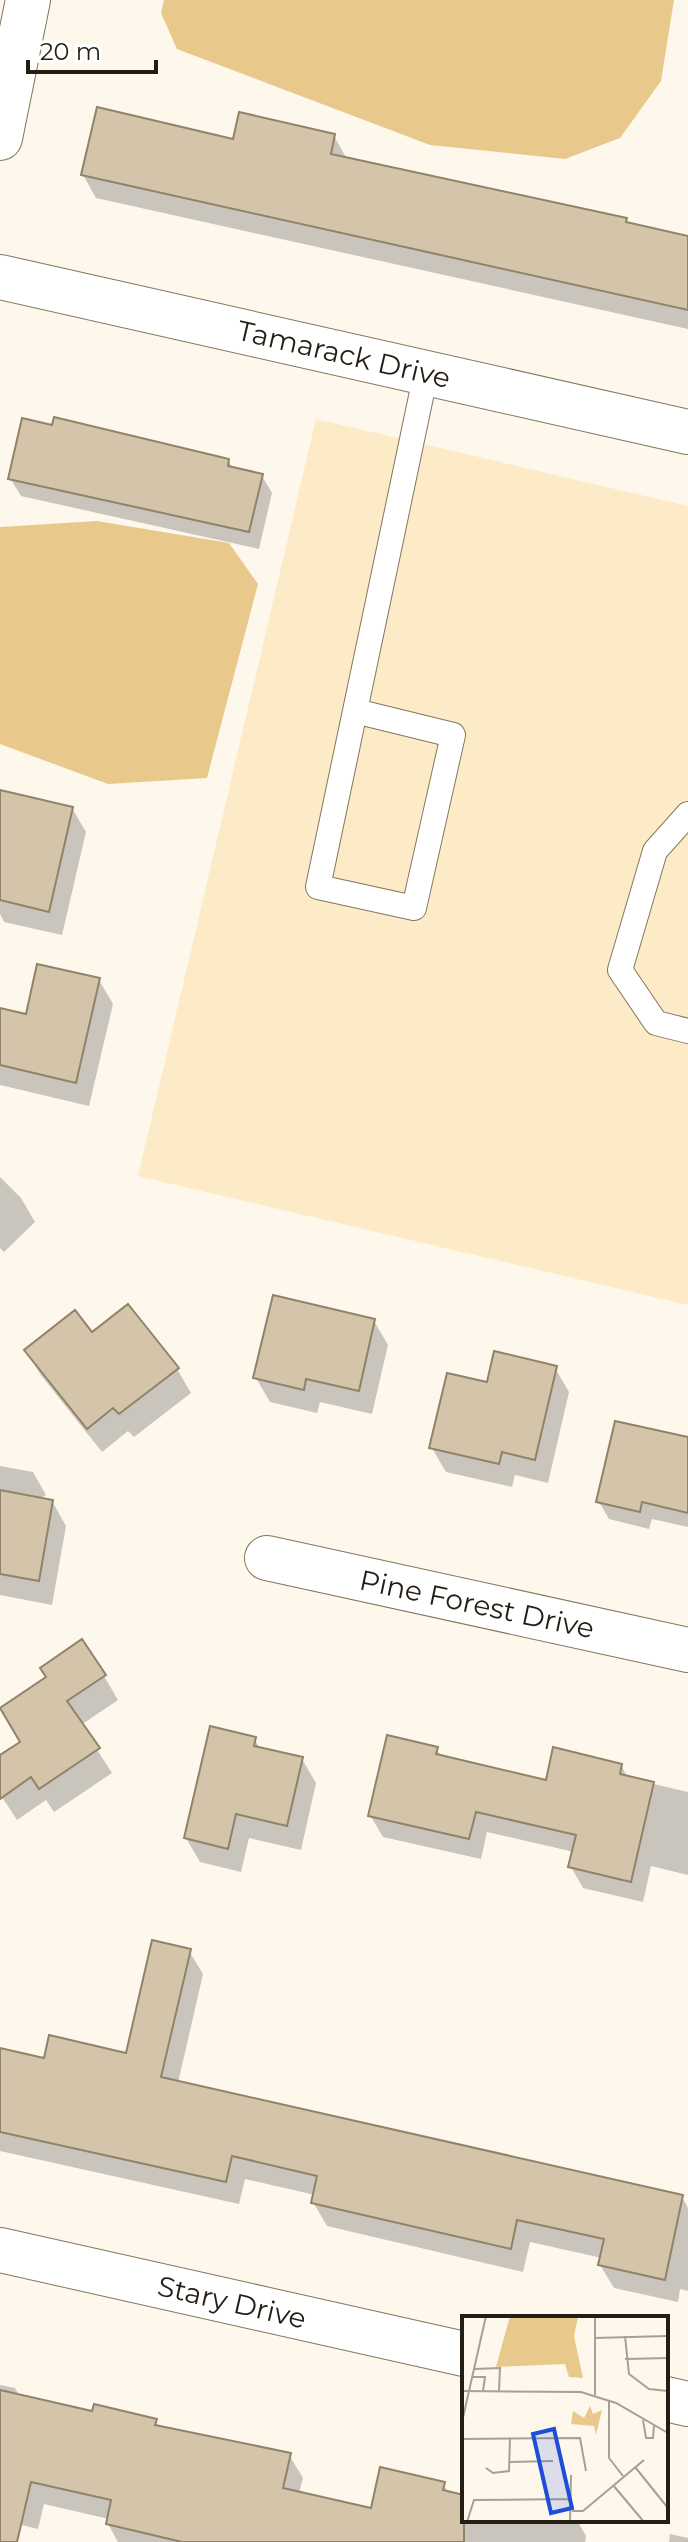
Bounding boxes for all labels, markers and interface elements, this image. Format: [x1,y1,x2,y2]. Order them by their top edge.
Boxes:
scale bar [28,24,156,74]
text: 20 m [40,37,101,66]
street label: Tamarack Drive [234,313,454,395]
street label: Pine Forest Drive [357,1563,597,1645]
street label: Stary Drive [154,2268,310,2336]
inset map [462,2316,668,2522]

